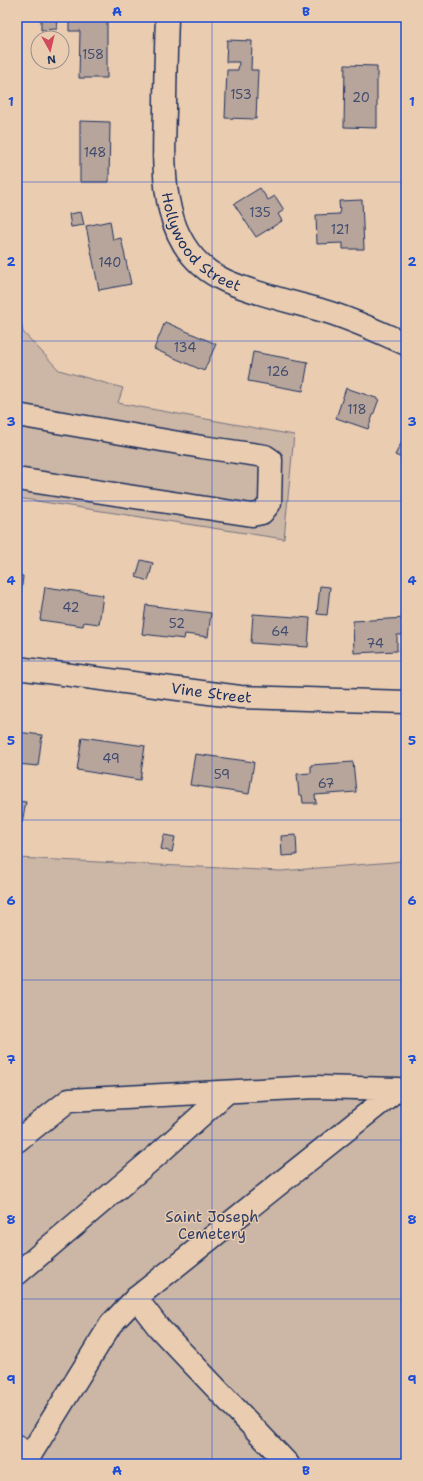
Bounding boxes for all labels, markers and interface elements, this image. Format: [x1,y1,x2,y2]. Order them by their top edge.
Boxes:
text: A [112,3,122,20]
text: B [302,3,310,20]
north arrow [30,30,70,70]
house number: 158 [82,46,104,63]
text: N [46,51,57,67]
house number: 153 [230,86,252,103]
house number: 20 [352,89,370,106]
text: 1 [8,93,14,110]
text: 1 [409,93,415,110]
house number: 148 [84,144,106,161]
street label: Hollywood Street [157,191,244,296]
house number: 135 [249,204,271,221]
house number: 121 [331,221,349,238]
text: 2 [6,253,16,270]
text: 2 [407,253,417,270]
house number: 140 [99,254,121,271]
house number: 134 [174,339,196,356]
house number: 126 [267,363,289,380]
house number: 118 [347,401,367,418]
text: 3 [6,413,16,430]
text: 3 [407,413,417,430]
text: 4 [6,572,16,589]
text: 4 [407,572,417,589]
house number: 42 [62,599,80,616]
house number: 52 [169,615,185,632]
house number: 64 [271,623,289,640]
house number: 74 [366,635,384,652]
street label: Vine Street [170,678,252,707]
text: 5 [7,732,15,749]
text: 5 [408,732,416,749]
house number: 49 [102,750,120,767]
house number: 59 [214,766,230,783]
house number: 67 [318,775,334,792]
text: 6 [6,892,16,909]
text: 6 [407,892,417,909]
text: 7 [6,1051,16,1068]
text: 7 [407,1051,417,1068]
park label: Saint Joseph Cemetery [165,1207,259,1244]
text: 8 [6,1211,16,1228]
text: 8 [407,1211,417,1228]
text: 9 [6,1371,16,1388]
text: 9 [407,1371,417,1388]
text: A [112,1462,122,1479]
text: B [302,1462,310,1479]

